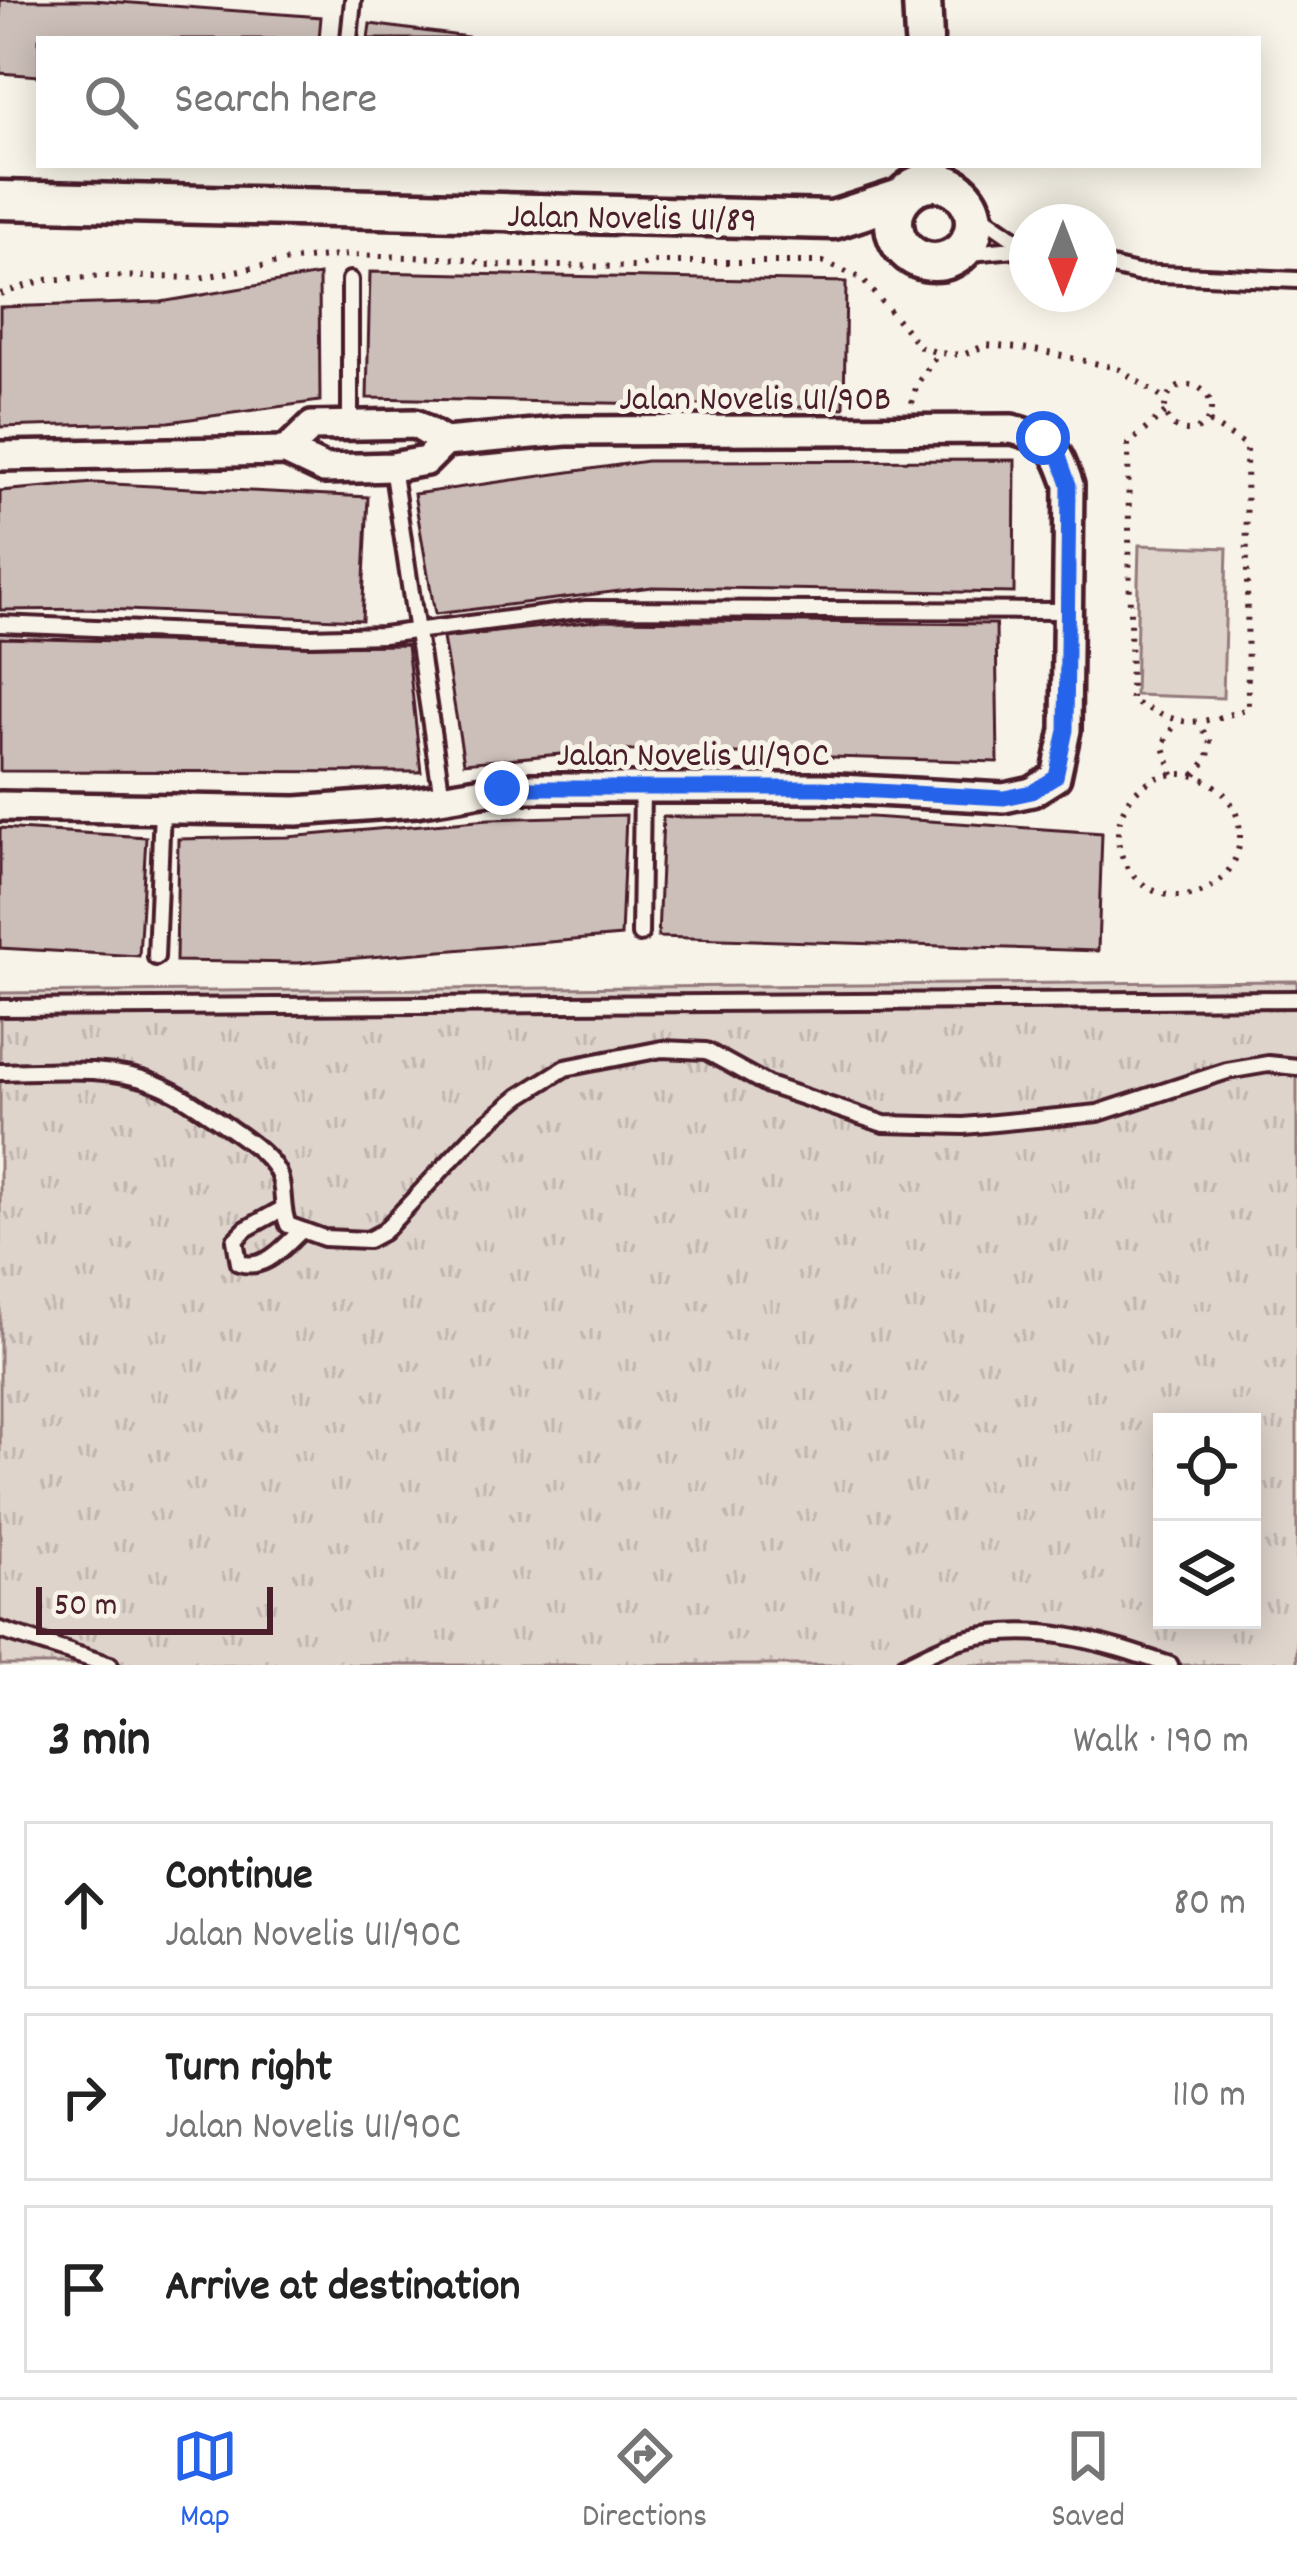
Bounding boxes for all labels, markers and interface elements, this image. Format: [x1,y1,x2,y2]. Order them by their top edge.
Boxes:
search box [36,36,1261,168]
icon: search [78,69,144,135]
text: Search here [174,70,377,134]
street label: Jalan Novelis U1/89 [506,193,757,249]
north arrow [1009,204,1117,312]
street label: Jalan Novelis U1/90B [619,376,891,428]
route start [1016,411,1070,465]
street label: Jalan Novelis U1/90C [557,732,829,784]
route end [475,761,529,815]
map controls [1153,1413,1261,1629]
button: locate [1153,1413,1261,1521]
button: layers [1153,1521,1261,1629]
scale bar [36,1581,273,1634]
text: 50 m [54,1584,118,1631]
text: 3 min [48,1707,150,1779]
text: Walk · 190 m [1073,1716,1249,1771]
text: Continue [165,1846,313,1910]
icon: ahead [51,1872,117,1938]
text: 80 m [1173,1878,1246,1933]
text: Jalan Novelis U1/90C [165,1910,461,1965]
text: Turn right [165,2038,332,2102]
icon: right [51,2064,117,2130]
text: 110 m [1172,2070,1246,2125]
text: Jalan Novelis U1/90C [165,2102,461,2157]
icon: arrive [51,2256,117,2322]
text: Arrive at destination [165,2257,520,2321]
tab: Map [172,2423,238,2542]
tab: Directions [582,2423,707,2542]
tab: Saved [1051,2423,1125,2542]

